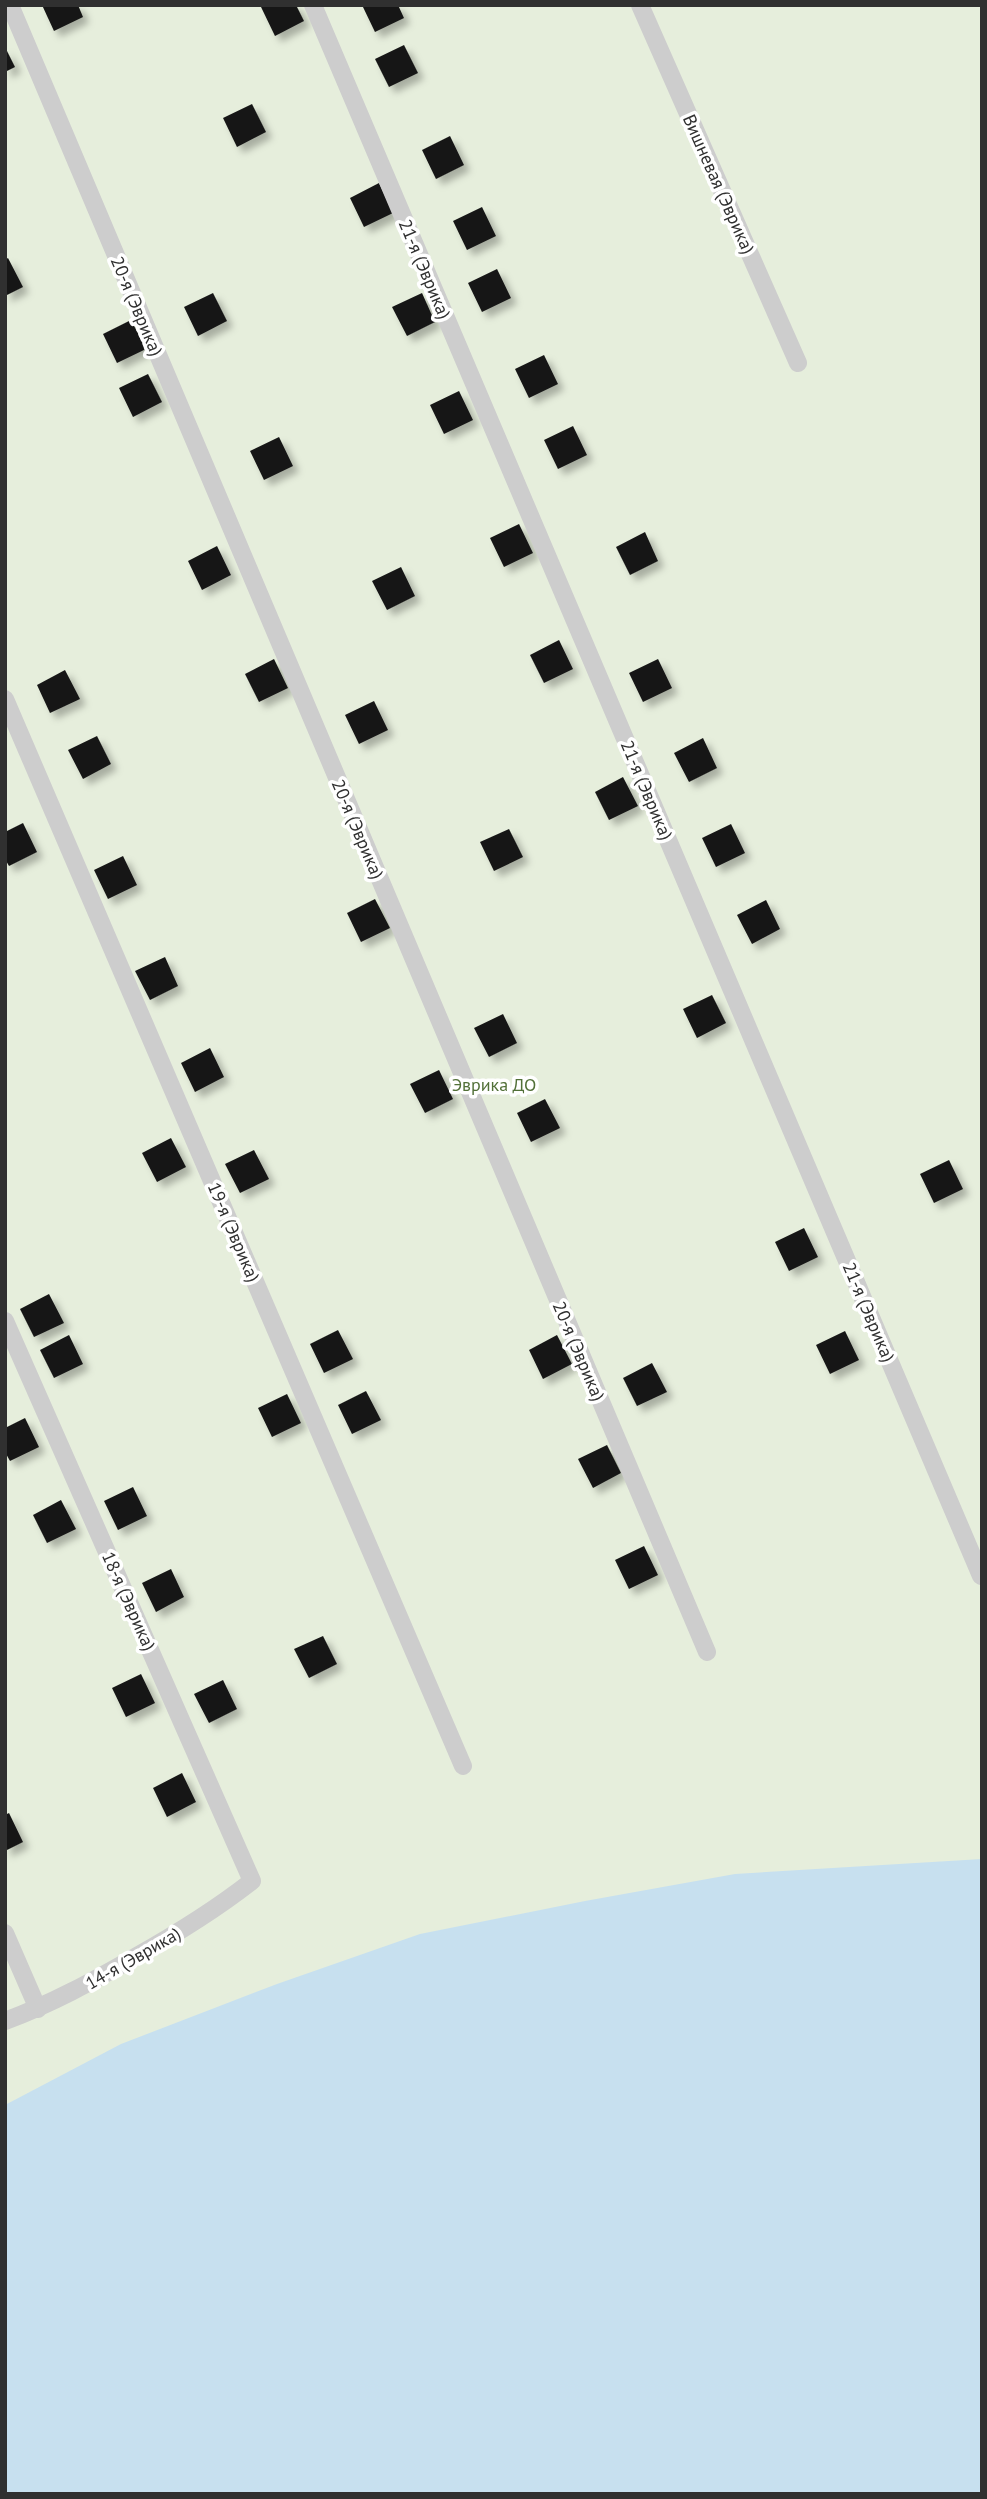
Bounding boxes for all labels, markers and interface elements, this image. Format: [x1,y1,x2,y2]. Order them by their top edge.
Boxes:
street label: Вишневая (Эврика) [678,111,760,257]
street label: 21-я (Эврика) [394,216,456,322]
street label: 20-я (Эврика) [106,253,168,359]
street label: 21-я (Эврика) [616,737,678,843]
street label: 20-я (Эврика) [327,776,389,882]
park label: Эврика ДО [452,1073,536,1096]
street label: 19-я (Эврика) [203,1179,265,1285]
street label: 21-я (Эврика) [838,1259,900,1365]
street label: 20-я (Эврика) [548,1298,610,1404]
street label: 18-я (Эврика) [97,1548,161,1654]
street label: 14-я (Эврика) [81,1922,185,1994]

